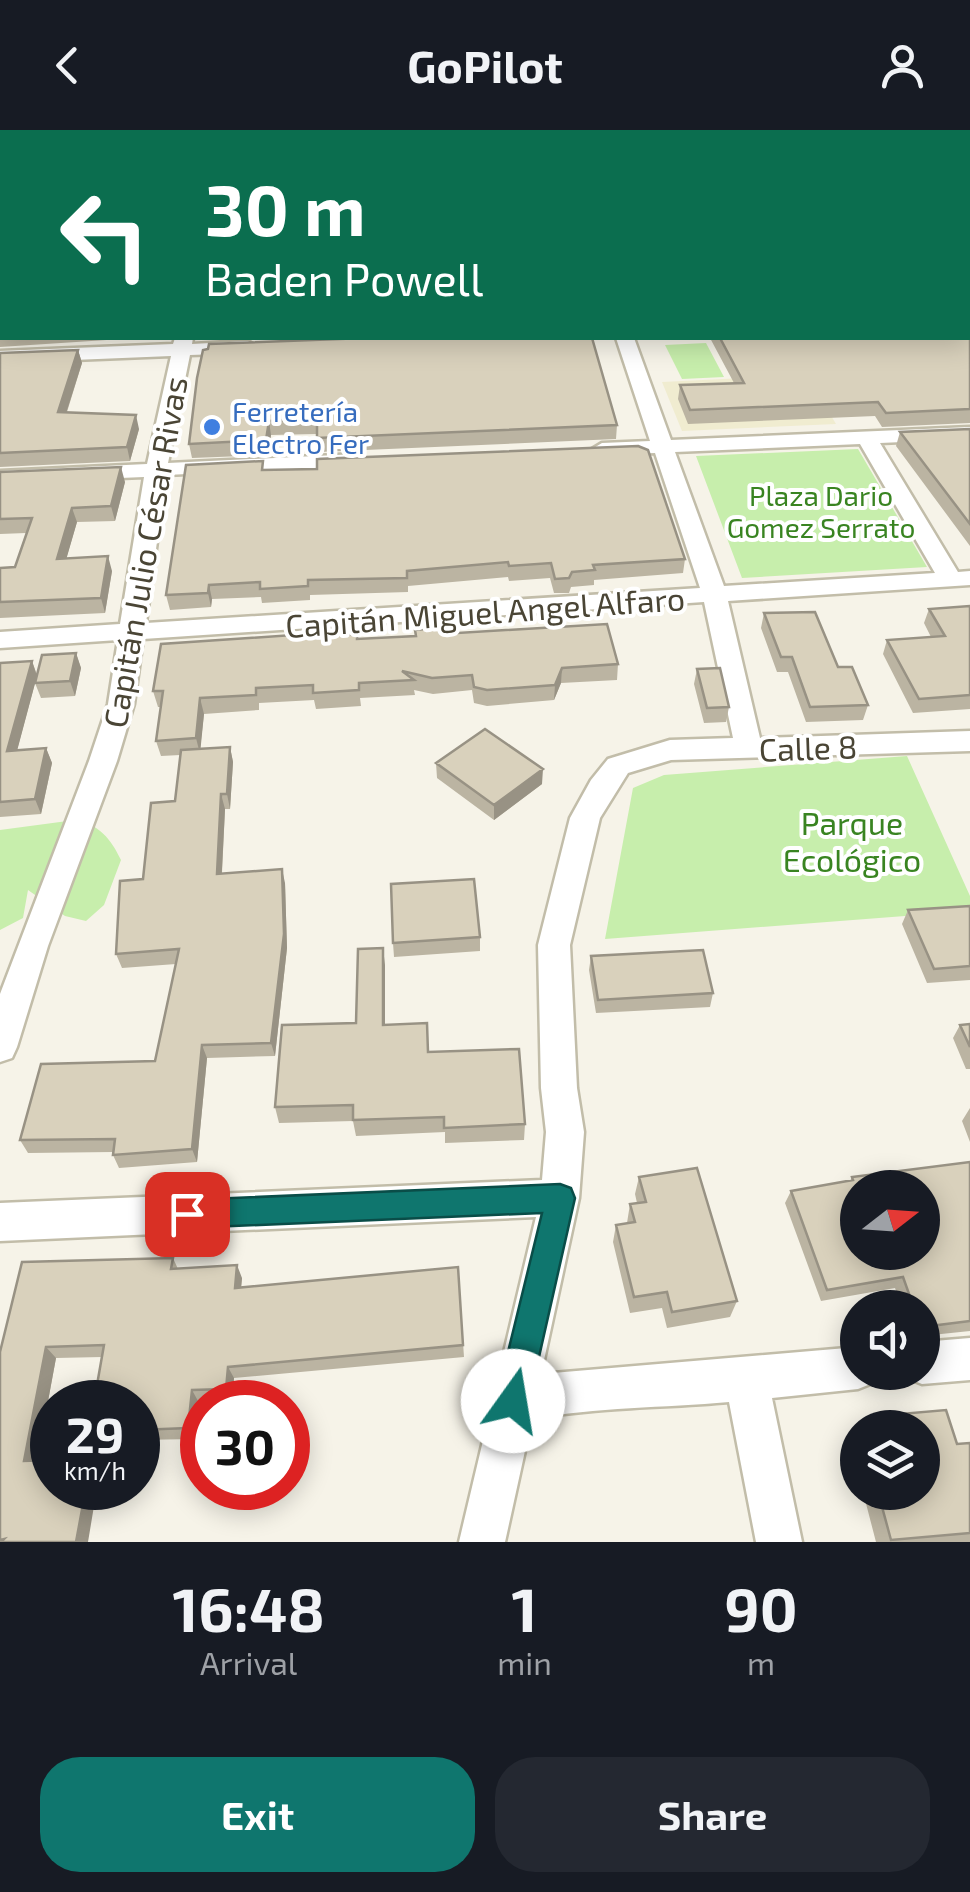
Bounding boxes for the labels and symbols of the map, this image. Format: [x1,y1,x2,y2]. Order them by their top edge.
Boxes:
street label: Capitán Julio César Rivas [94,373,194,731]
place label: Ferretería Electro Fer [232,394,369,460]
marker: Ferretería Electro Fer [201,416,223,438]
park label: Plaza Dario Gomez Serrato [727,478,915,544]
street label: Capitán Miguel Angel Alfaro [284,578,686,644]
street label: Calle 8 [758,726,858,768]
park label: Parque Ecológico [783,803,921,878]
north arrow [840,1170,940,1270]
pin [145,1172,230,1257]
position arrow [461,1349,565,1453]
speed limit sign: 30 [180,1380,310,1510]

